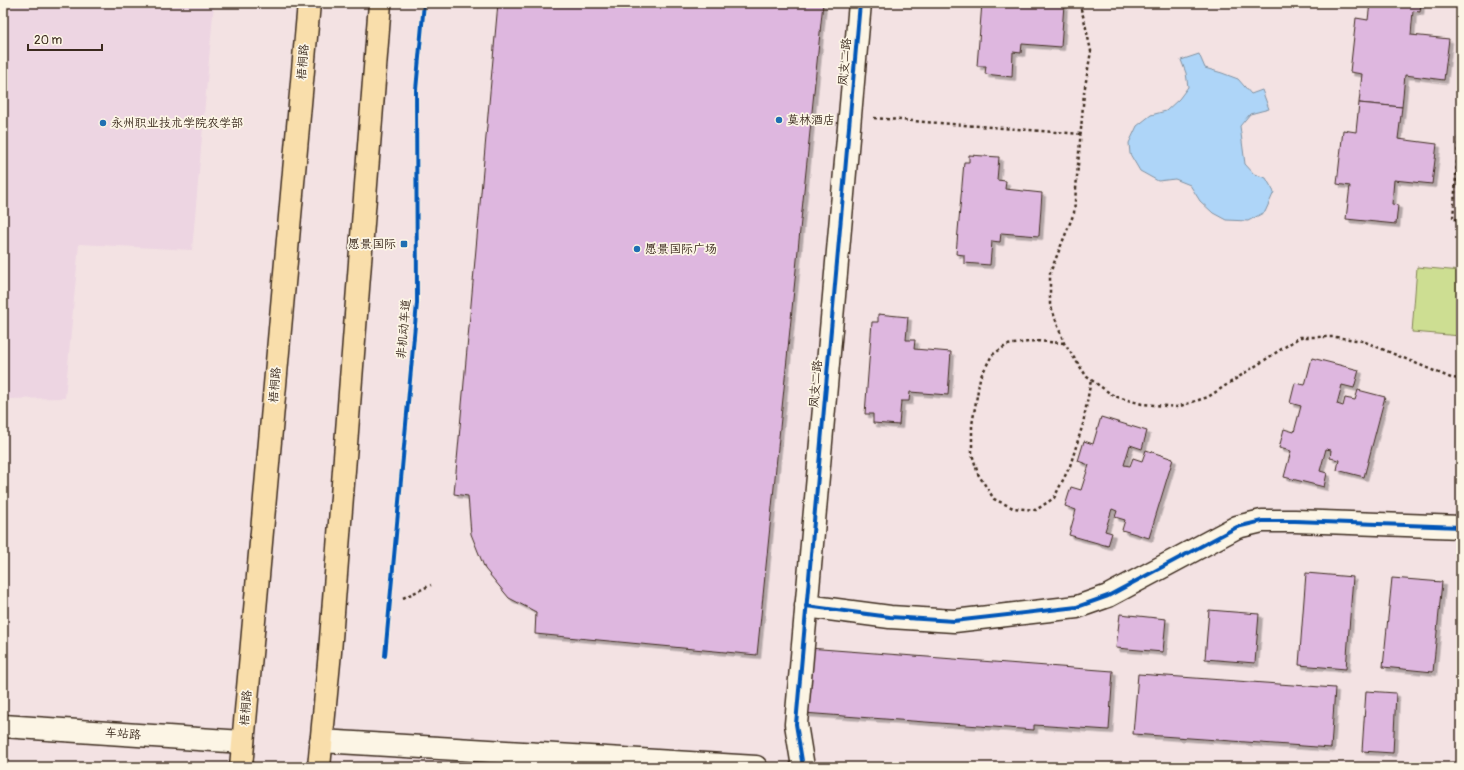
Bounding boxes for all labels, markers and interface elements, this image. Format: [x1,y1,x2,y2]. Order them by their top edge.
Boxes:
scale bar [28,26,102,52]
text: 20 m [34,33,63,48]
street label: 凤支二路 [835,37,855,87]
street label: 梧桐路 [294,43,312,81]
place label: 莫林酒店 [787,113,835,128]
marker: 莫林酒店 [774,115,784,125]
place label: 永州职业技术学院农学部 [111,116,243,131]
marker: 永州职业技术学院农学部 [98,118,108,128]
place label: 愿景国际 [348,237,396,252]
marker: 愿景国际 [399,239,409,249]
place label: 愿景国际广场 [645,242,717,257]
marker: 愿景国际广场 [632,244,642,254]
street label: 非机动车道 [394,298,414,360]
street label: 凤支二路 [806,359,826,409]
street label: 梧桐路 [266,366,284,404]
street label: 梧桐路 [237,689,255,727]
street label: 车站路 [105,725,141,743]

